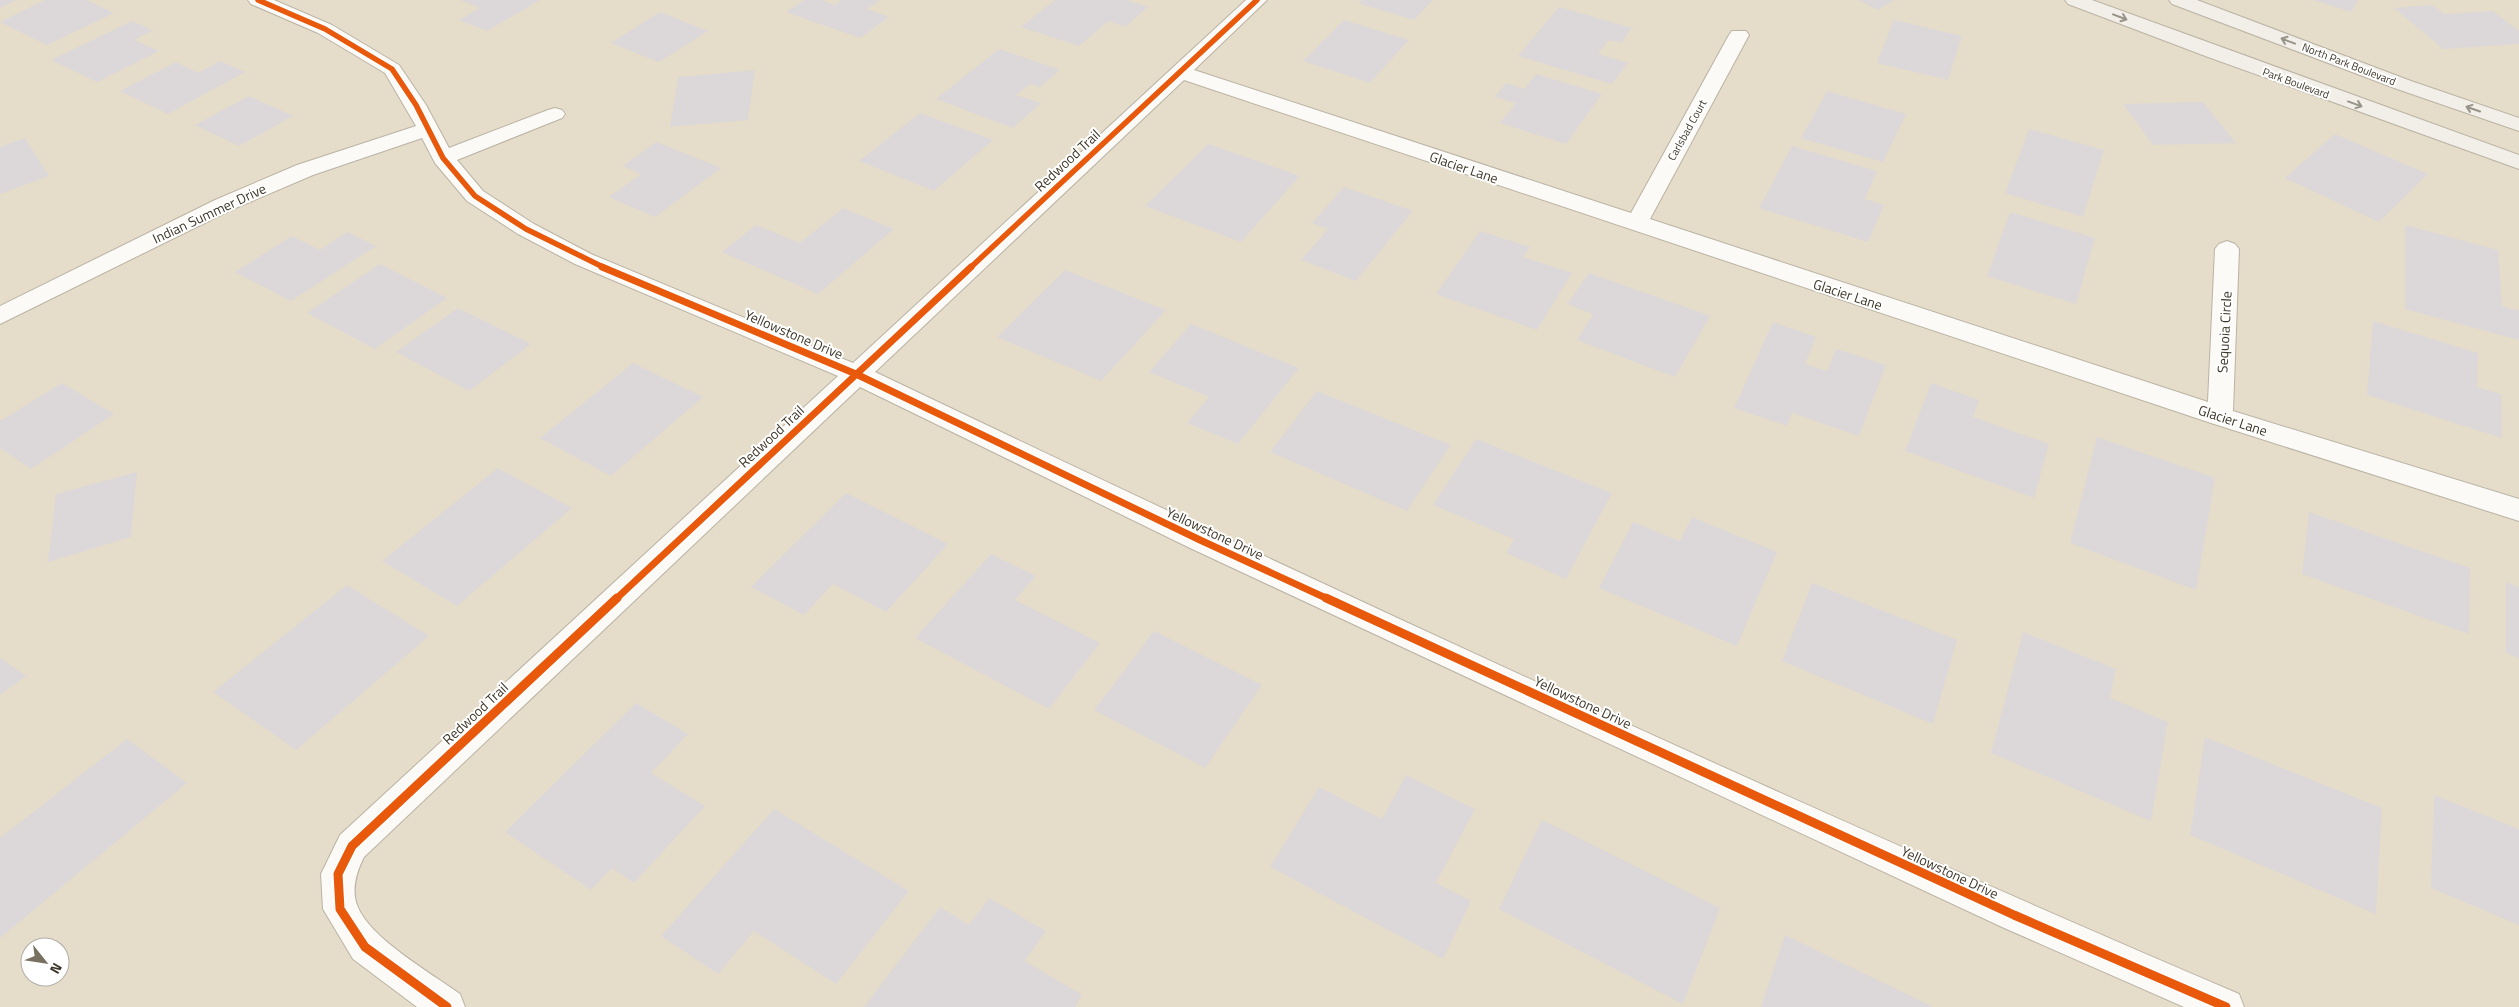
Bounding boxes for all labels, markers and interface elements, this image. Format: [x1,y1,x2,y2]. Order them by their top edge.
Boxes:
one-way arrow [2112,13,2128,22]
one-way arrow [2281,36,2296,45]
street label: North Park Boulevard [2300,39,2398,89]
street label: Park Boulevard [2260,63,2332,103]
street label: Carlsbad Court [1664,96,1710,163]
one-way arrow [2347,100,2362,109]
one-way arrow [2466,104,2481,113]
street label: Redwood Trail [1029,124,1105,196]
street label: Glacier Lane [1427,145,1501,189]
street label: Indian Summer Drive [149,177,269,249]
street label: Glacier Lane [1811,273,1885,315]
street label: Sequoia Circle [2211,291,2237,373]
street label: Yellowstone Drive [742,304,846,364]
street label: Glacier Lane [2196,399,2270,441]
street label: Redwood Trail [733,400,809,472]
street label: Yellowstone Drive [1163,501,1267,565]
street label: Yellowstone Drive [1531,670,1635,734]
street label: Redwood Trail [437,677,513,749]
street label: Yellowstone Drive [1898,840,2002,904]
north arrow [20,937,70,987]
text: N [45,959,68,978]

